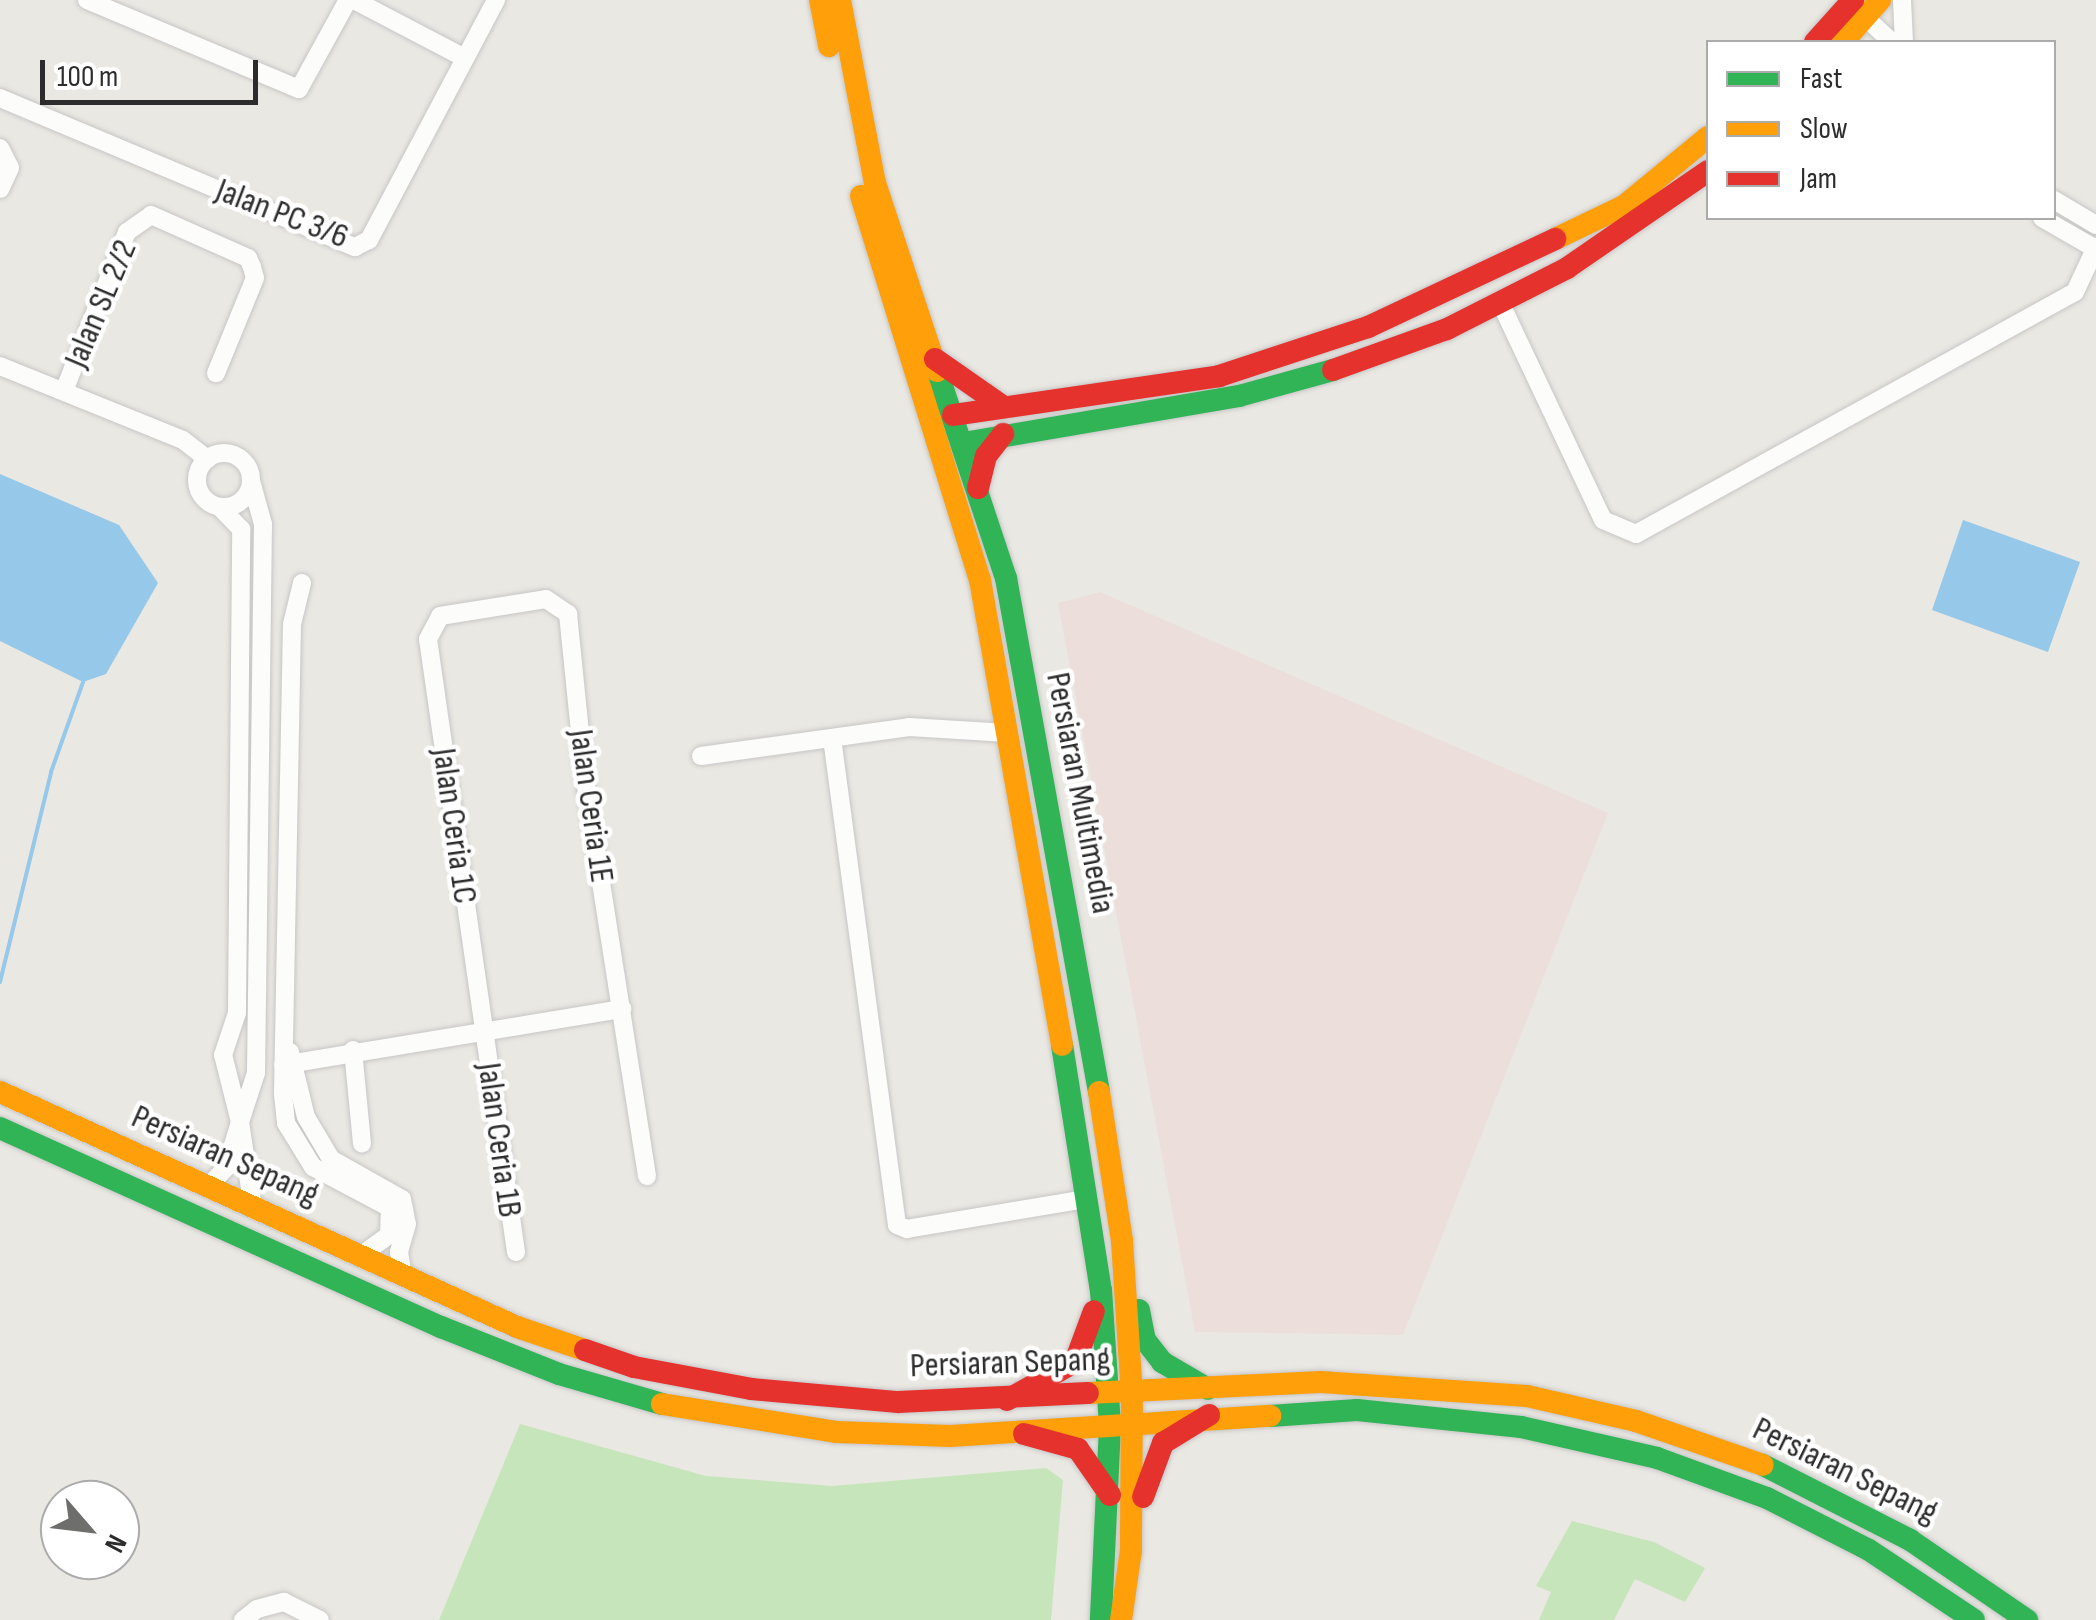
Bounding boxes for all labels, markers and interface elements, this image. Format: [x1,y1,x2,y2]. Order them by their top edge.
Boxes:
scale bar [45,40,262,102]
legend [1706,40,2056,220]
text: 100 m [57,59,118,95]
text: Fast [1800,61,1842,97]
text: Slow [1800,111,1848,147]
text: Jam [1800,161,1837,197]
street label: Jalan PC 3/6 [210,170,354,258]
street label: Jalan SL 2/2 [55,234,147,374]
street label: Persiaran Multimedia [1036,669,1124,917]
street label: Jalan Ceria 1E [559,727,623,885]
street label: Jalan Ceria 1C [422,745,486,907]
street label: Jalan Ceria 1B [467,1060,531,1220]
street label: Persiaran Sepang [125,1096,325,1216]
street label: Persiaran Sepang [909,1339,1111,1387]
street label: Persiaran Sepang [1746,1408,1944,1534]
north arrow [40,1480,140,1580]
text: N [97,1529,133,1558]

